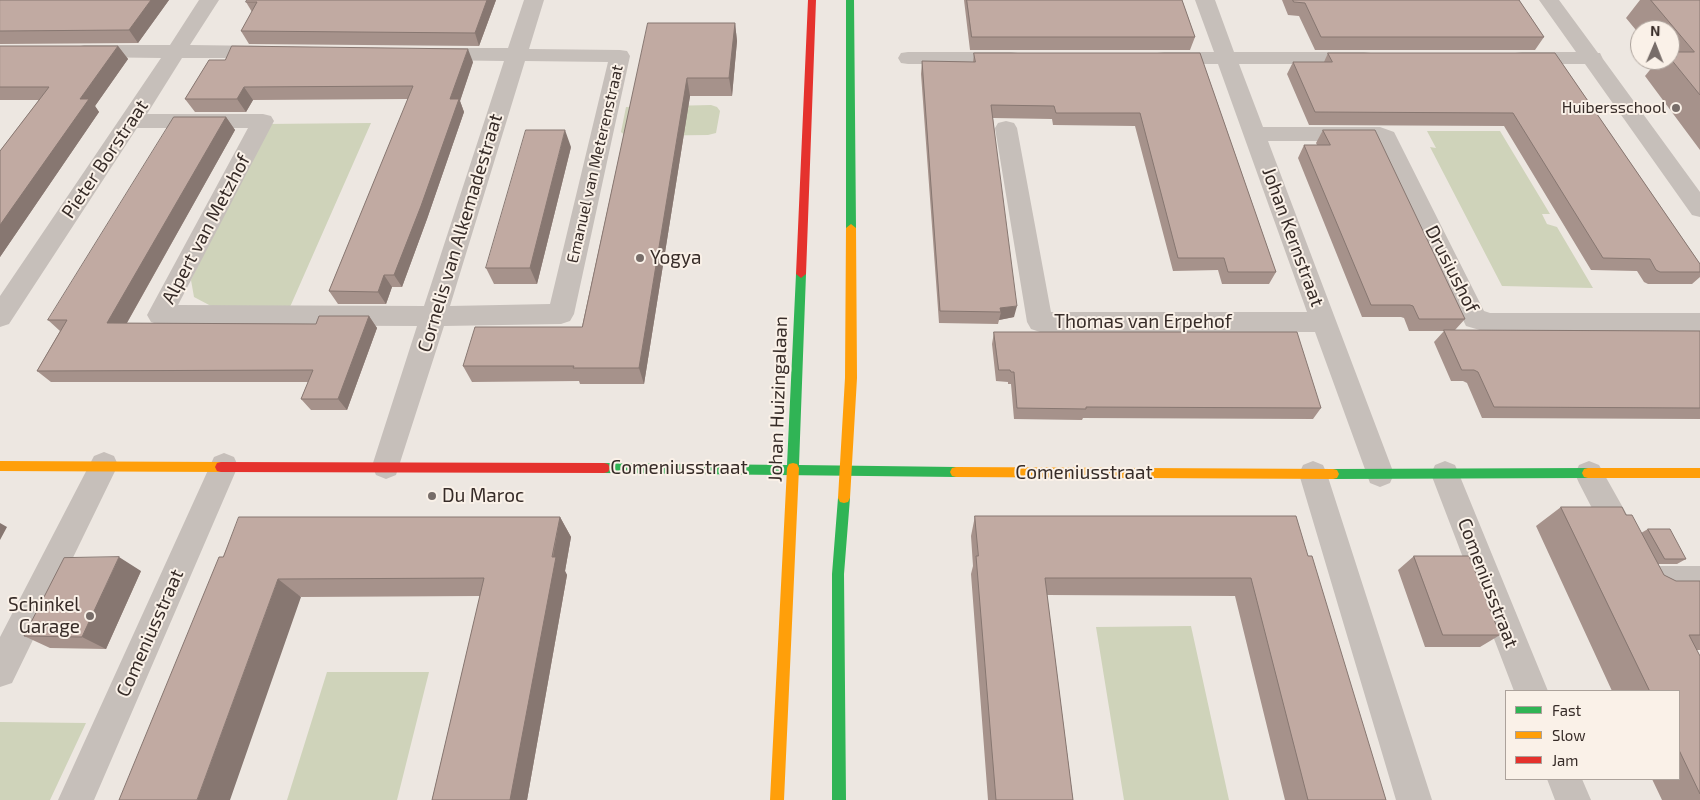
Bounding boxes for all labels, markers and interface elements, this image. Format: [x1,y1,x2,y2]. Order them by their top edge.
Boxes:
north arrow [1630,20,1680,70]
text: N [1650,22,1660,39]
street label: Emanuel van Meterenstraat [563,63,627,265]
street label: Pieter Borstraat [57,95,153,223]
place label: Huibersschool [1562,98,1666,118]
marker: Huibersschool [1670,102,1682,114]
street label: Cornelis van Alkemadestraat [413,111,507,355]
street label: Alpert van Metzhof [157,150,255,308]
street label: Johan Kernstraat [1257,164,1329,310]
street label: Drusiushof [1420,222,1484,316]
place label: Yogya [650,247,701,269]
marker: Yogya [634,252,646,264]
street label: Thomas van Erpehof [1054,311,1232,333]
street label: Johan Huizingalaan [764,316,792,482]
street label: Comeniusstraat [610,457,748,479]
street label: Comeniusstraat [1015,462,1153,484]
place label: Du Maroc [442,485,524,507]
marker: Du Maroc [426,490,438,502]
street label: Comeniusstraat [1453,515,1523,651]
street label: Comeniusstraat [112,566,188,700]
place label: Schinkel Garage [8,594,80,638]
marker: Schinkel Garage [84,610,96,622]
legend [1505,690,1680,780]
text: Fast [1552,701,1581,719]
text: Slow [1552,726,1586,744]
text: Jam [1552,751,1578,769]

